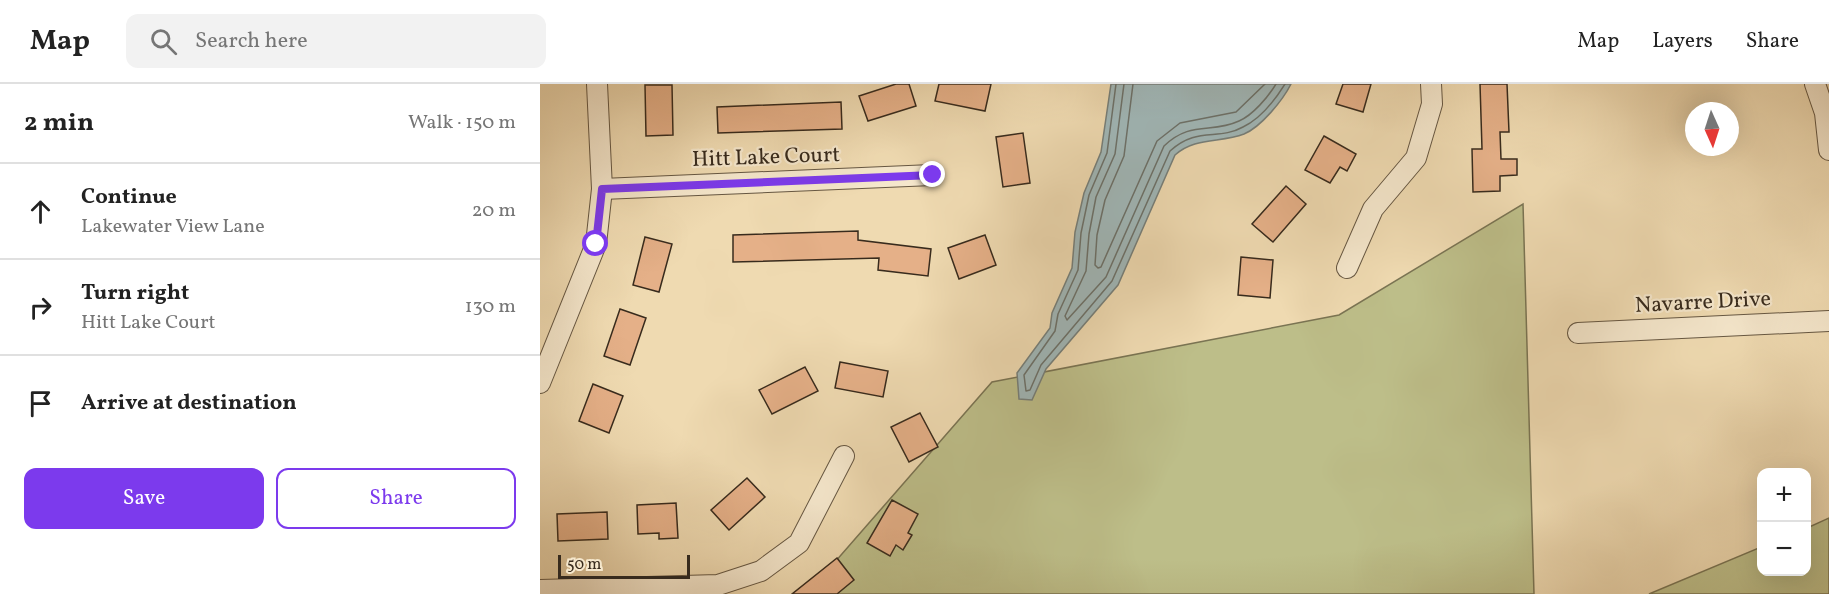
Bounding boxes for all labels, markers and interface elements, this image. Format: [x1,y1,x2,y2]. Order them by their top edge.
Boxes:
search box [126,14,546,68]
text: Map [30,22,90,61]
icon: search [147,25,180,58]
text: Search here [195,26,308,57]
text: Map [1577,27,1619,56]
text: Layers [1652,27,1713,56]
text: Share [1746,27,1799,56]
north arrow [1685,102,1739,156]
text: 2 min [24,105,94,141]
text: Walk · 150 m [408,109,516,137]
street label: Hitt Lake Court [692,140,841,176]
route end [919,161,945,187]
text: Continue [81,182,177,213]
icon: ahead [24,195,57,228]
text: 20 m [472,197,516,225]
text: Lakewater View Lane [81,213,265,241]
route start [582,230,608,256]
text: Turn right [81,278,189,309]
street label: Navarre Drive [1634,284,1772,322]
icon: right [24,291,57,324]
text: 130 m [465,293,516,321]
text: Hitt Lake Court [81,309,216,337]
icon: arrive [24,387,57,420]
text: Arrive at destination [81,388,297,419]
button: Save [24,468,264,529]
button: Share [276,468,516,529]
map controls [1757,468,1811,576]
button: + [1757,468,1811,522]
button: − [1757,522,1811,576]
scale bar [558,552,690,580]
text: 50 m [567,554,601,576]

